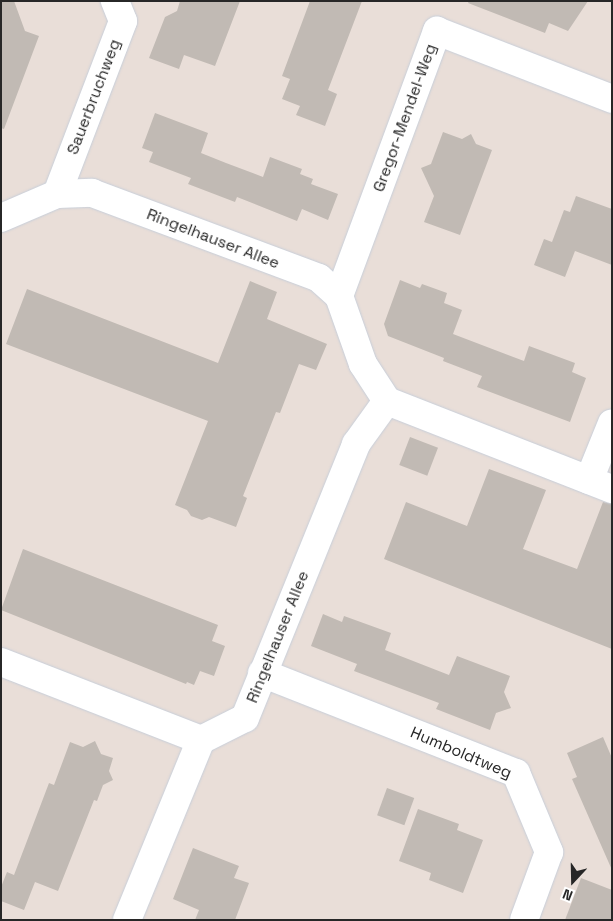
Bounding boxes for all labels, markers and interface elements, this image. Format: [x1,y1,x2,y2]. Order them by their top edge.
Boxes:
street label: Sauerbruchweg [63,37,125,157]
street label: Gregor-Mendel-Weg [369,41,441,195]
street label: Ringelhauser Allee [144,205,282,273]
street label: Ringelhauser Allee [243,568,313,706]
street label: Humboldtweg [407,723,515,783]
north arrow [548,856,598,906]
text: N [560,885,575,905]

